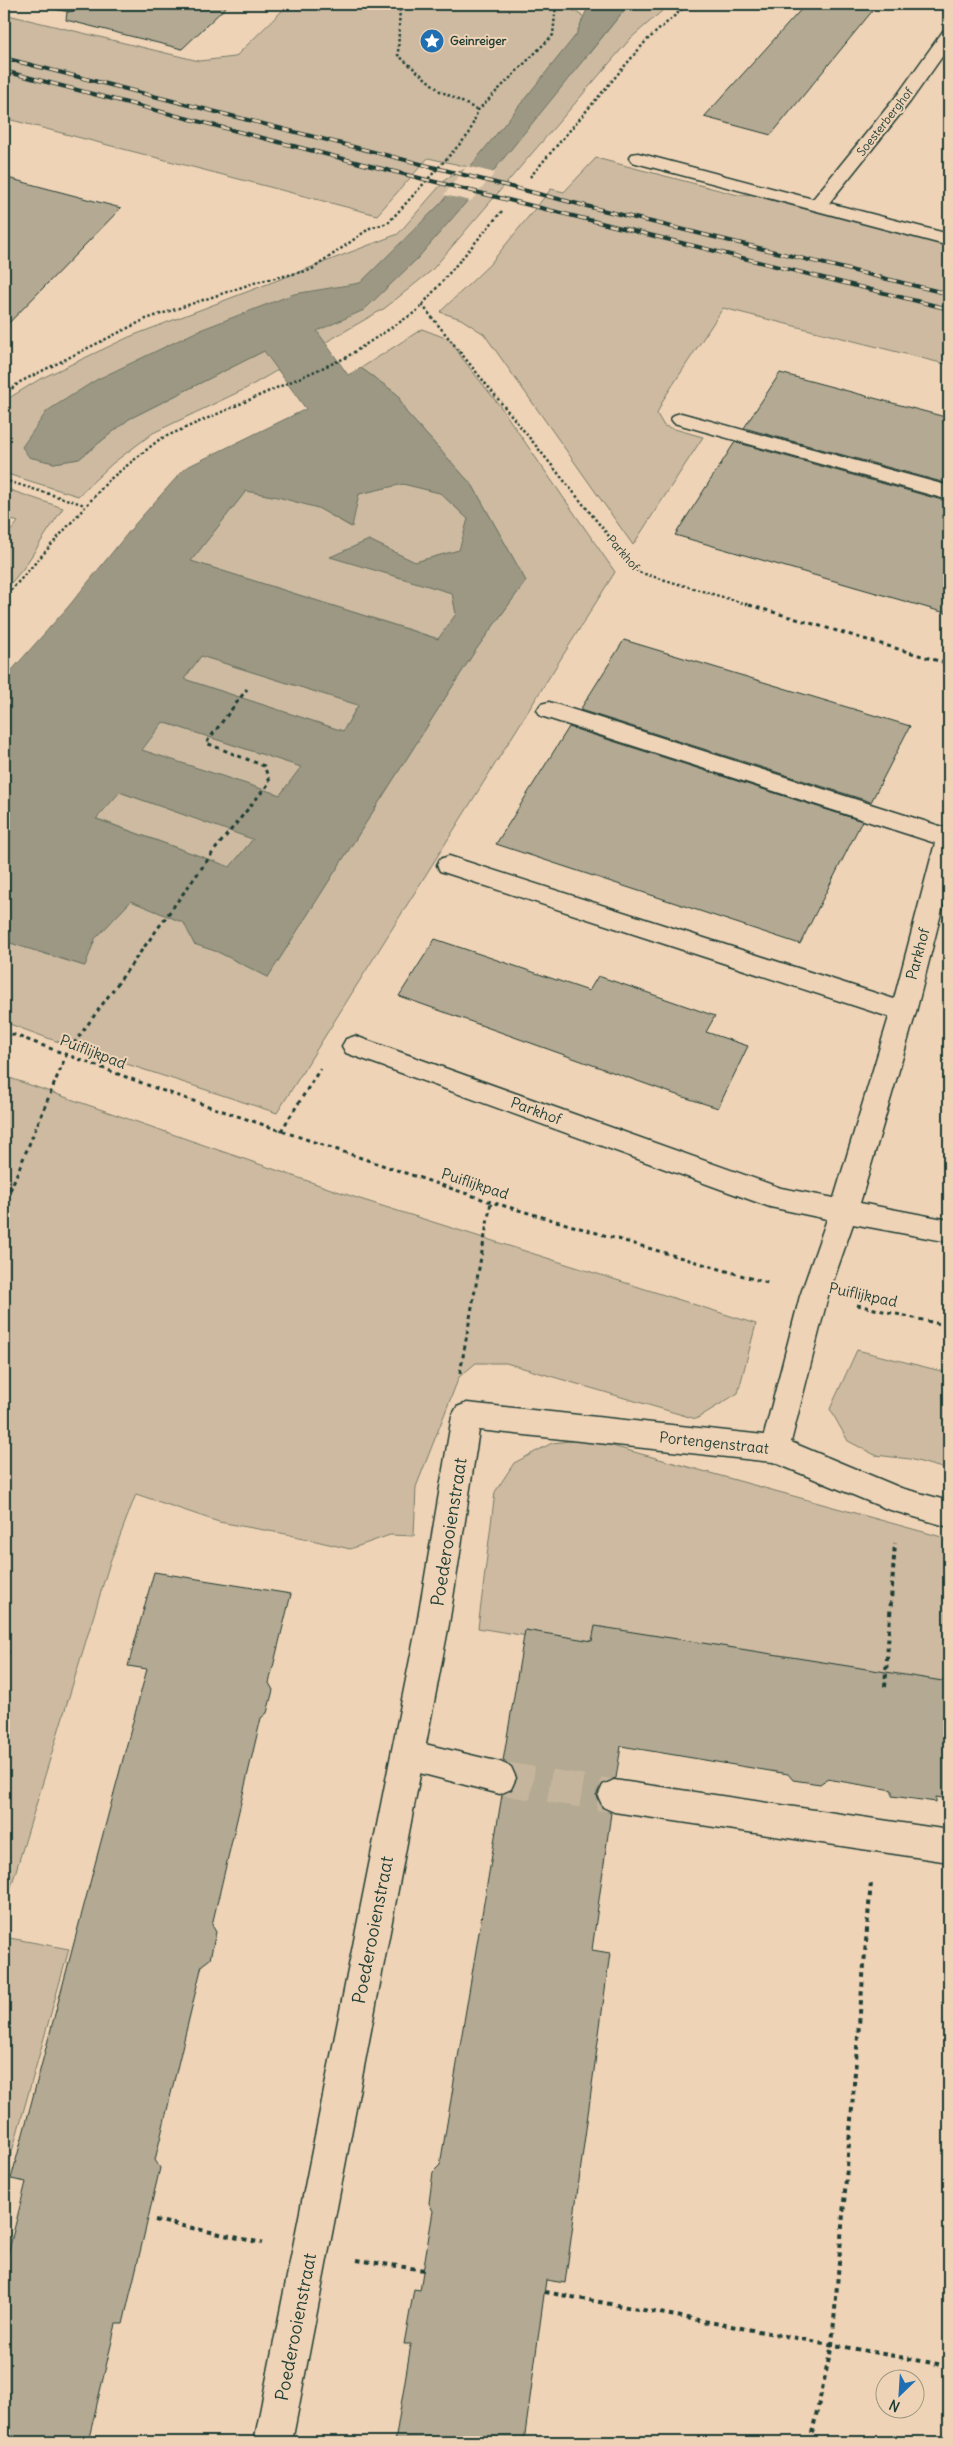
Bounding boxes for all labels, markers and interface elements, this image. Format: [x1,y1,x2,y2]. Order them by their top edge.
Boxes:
place icon: Geinreiger [419,28,445,54]
place label: Geinreiger [450,33,507,49]
street label: Soesterberghof [853,84,917,159]
street label: Parkhof [604,532,644,574]
street label: Parkhof [901,925,934,982]
street label: Puiflijkpad [57,1030,129,1073]
street label: Parkhof [508,1093,565,1129]
street label: Puiflijkpad [439,1164,511,1203]
street label: Puiflijkpad [827,1278,899,1311]
street label: Portengenstraat [658,1427,770,1458]
street label: Poederooienstraat [425,1456,472,1608]
street label: Poederooienstraat [347,1854,398,2006]
street label: Poederooienstraat [270,2251,321,2403]
north arrow [876,2368,926,2418]
text: N [886,2396,903,2416]

